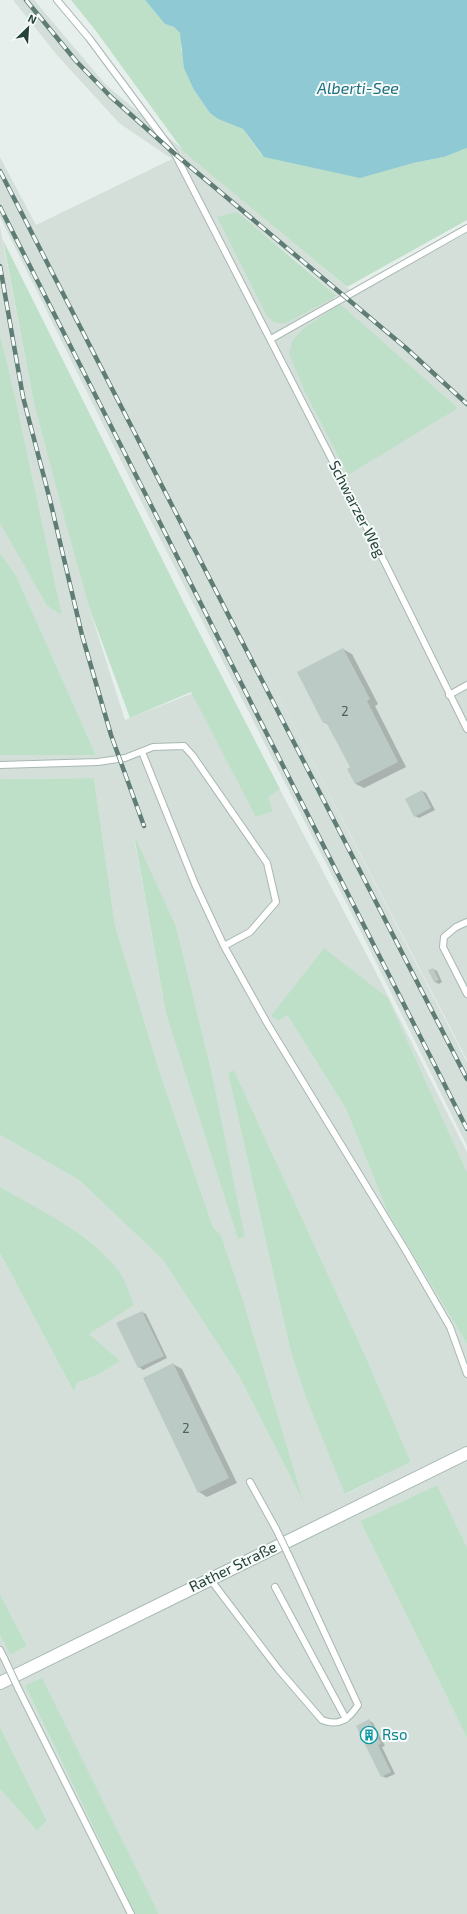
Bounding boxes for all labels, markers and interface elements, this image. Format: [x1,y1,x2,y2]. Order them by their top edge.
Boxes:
north arrow [8,8,48,48]
text: N [26,11,39,26]
water label: Alberti-See [316,78,399,97]
street label: Schwarzer Weg [326,457,390,560]
house number: 2 [341,703,349,719]
house number: 2 [182,1420,190,1436]
street label: Rather Straße [186,1537,279,1595]
building icon: Rso [359,1725,379,1745]
place label: Rso [382,1725,407,1743]

